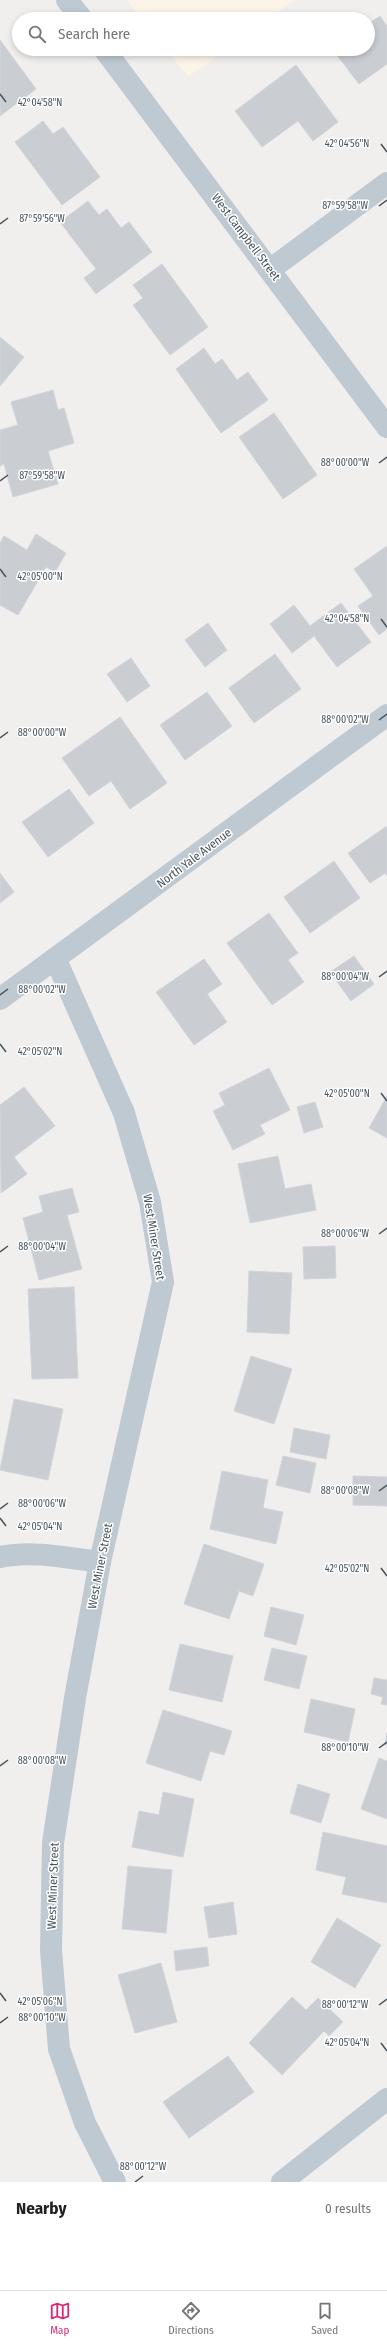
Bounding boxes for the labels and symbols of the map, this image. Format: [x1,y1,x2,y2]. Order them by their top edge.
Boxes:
text: 42°04'58"N [18,97,62,109]
text: 42°04'56"N [325,138,369,150]
street label: West Campbell Street [209,191,283,283]
text: 87°59'58"W [322,200,368,212]
text: 87°59'56"W [19,213,65,225]
text: 88°00'00"W [321,457,370,469]
text: 87°59'58"W [19,470,65,482]
text: 42°05'00"N [17,571,63,583]
text: 42°04'58"N [325,613,369,625]
text: 88°00'02"W [321,714,369,726]
text: 88°00'00"W [18,727,67,739]
street label: North Yale Avenue [154,825,234,891]
text: 88°00'04"W [321,971,369,983]
text: 88°00'02"W [18,984,66,996]
text: 42°05'02"N [18,1046,62,1058]
text: 42°05'00"N [324,1088,370,1100]
street label: West Miner Street [140,1193,168,1281]
text: 88°00'06"W [321,1228,370,1240]
text: 88°00'04"W [18,1241,66,1253]
text: 88°00'08"W [321,1485,370,1497]
text: 88°00'06"W [18,1498,67,1510]
text: 42°05'04"N [18,1521,62,1533]
street label: West Miner Street [85,1522,115,1610]
text: 42°05'02"N [325,1563,369,1575]
text: 88°00'10"W [321,1742,369,1754]
text: 88°00'08"W [18,1755,67,1767]
street label: West Miner Street [44,1842,62,1930]
text: 42°05'06"N [17,1996,63,2008]
text: 88°00'12"W [322,1999,369,2011]
text: 88°00'10"W [18,2012,66,2024]
text: 42°05'04"N [325,2037,369,2049]
text: 88°00'12"W [120,2161,167,2173]

